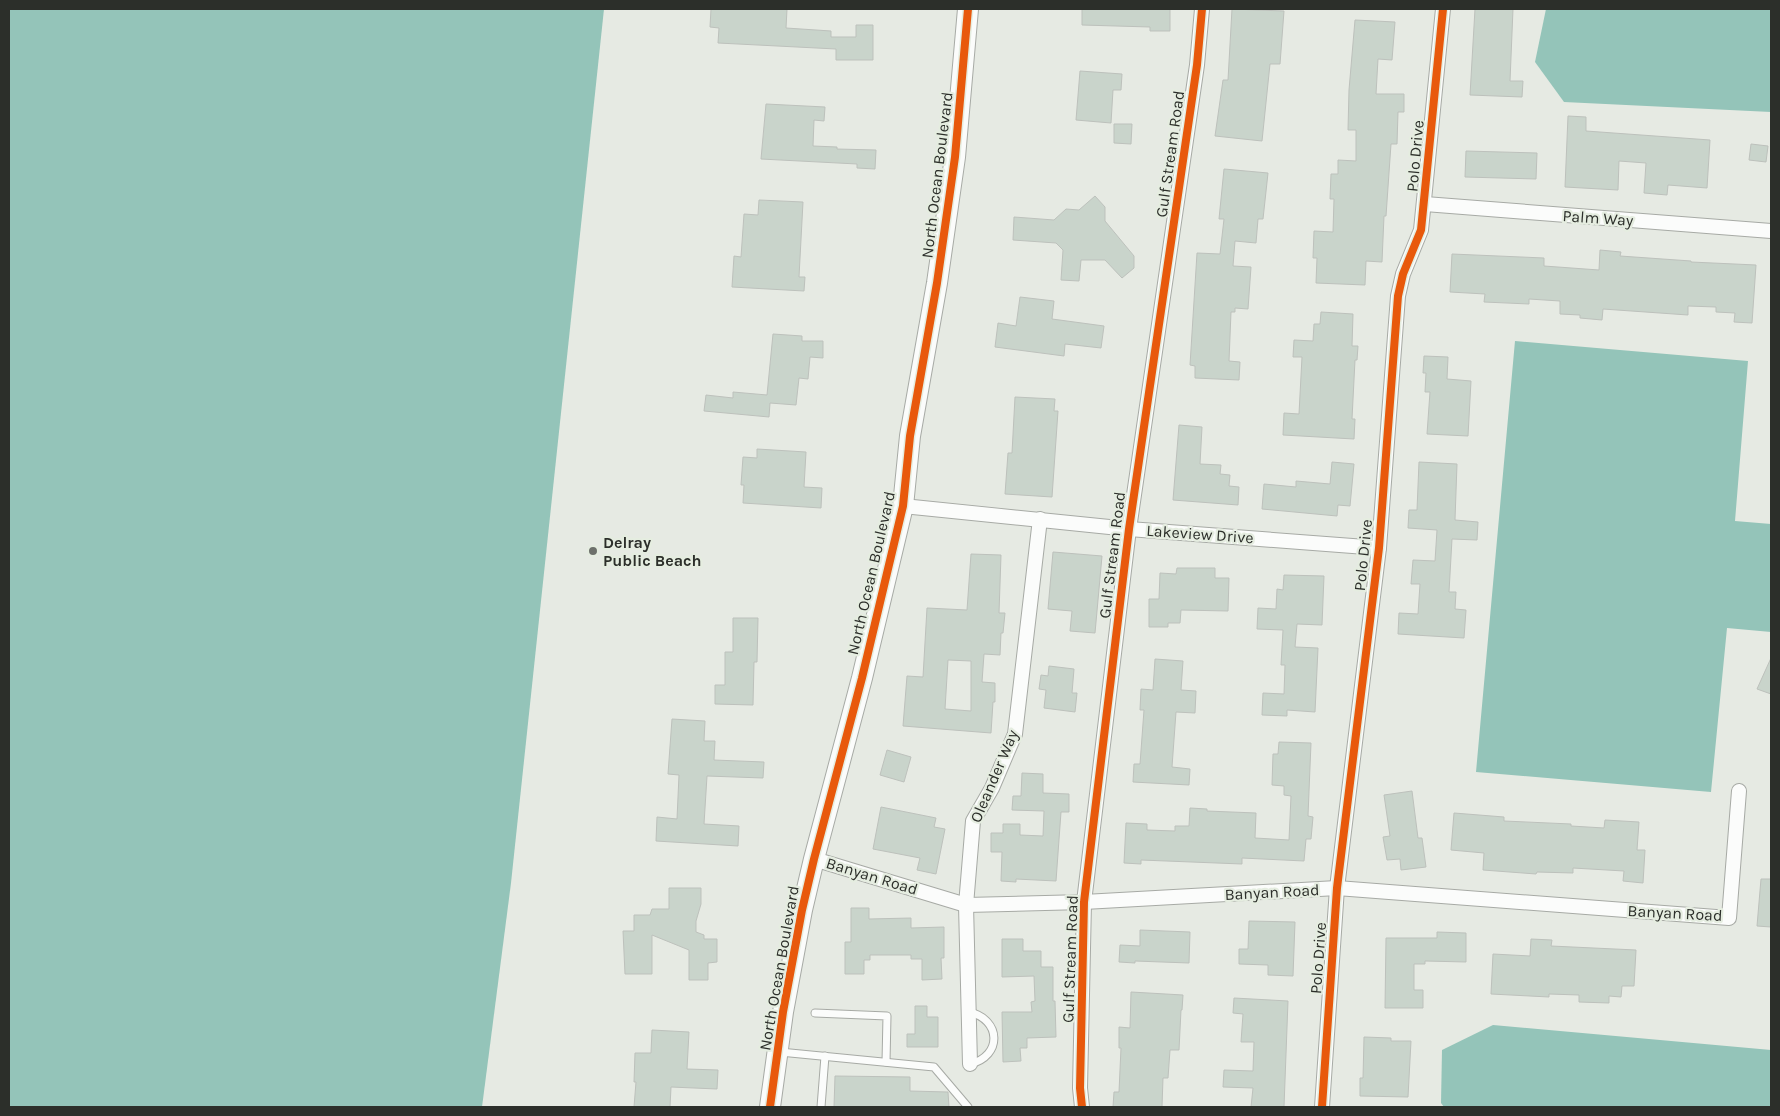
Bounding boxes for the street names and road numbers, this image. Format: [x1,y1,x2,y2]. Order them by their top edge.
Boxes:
street label: Gulf Stream Road [1152,89,1188,219]
street label: North Ocean Boulevard [917,91,957,259]
street label: Polo Drive [1402,119,1428,193]
street label: Palm Way [1562,206,1635,230]
street label: North Ocean Boulevard [843,489,899,657]
street label: Gulf Stream Road [1095,490,1129,620]
street label: Polo Drive [1350,518,1376,592]
street label: Lakeview Drive [1146,521,1254,547]
street label: Oleander Way [966,726,1022,825]
street label: Banyan Road [824,853,920,899]
street label: Banyan Road [1224,880,1320,904]
street label: North Ocean Boulevard [755,884,803,1052]
street label: Gulf Stream Road [1058,895,1082,1023]
street label: Banyan Road [1627,901,1723,925]
street label: Polo Drive [1306,921,1330,995]

